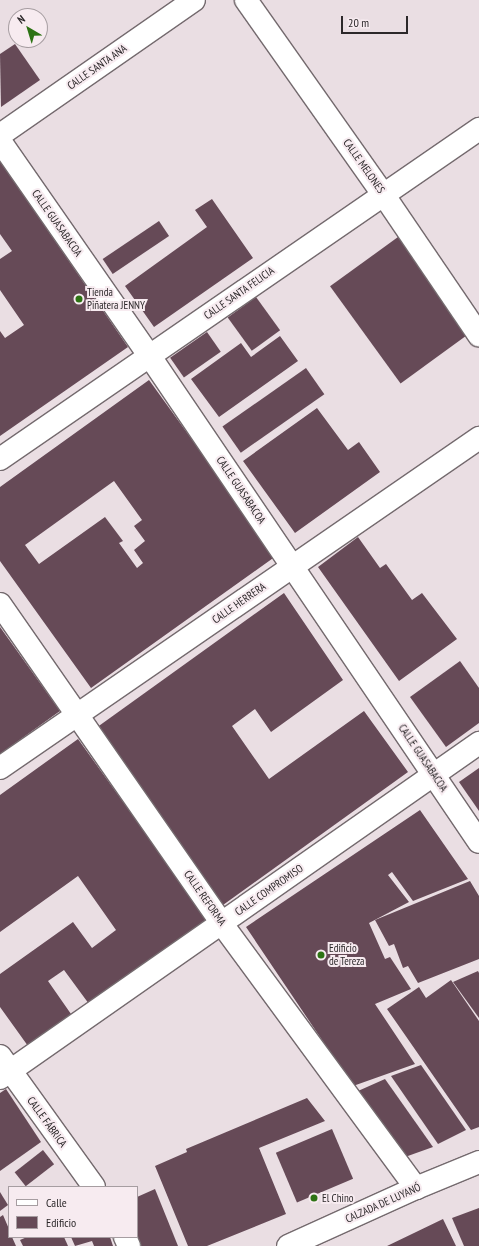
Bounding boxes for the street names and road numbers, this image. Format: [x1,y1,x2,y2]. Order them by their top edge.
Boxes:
street label: CALLE SANTA ANA [64,41,130,93]
street label: CALLE MELONES [340,136,388,196]
street label: CALLE GUASABACOA [29,187,85,259]
street label: CALLE SANTA FELICIA [201,264,277,322]
street label: CALLE GUASABACOA [214,454,268,526]
street label: CALLE HERRERA [210,580,268,626]
street label: CALLE GUASABACOA [396,722,450,794]
street label: CALLE COMPROMISO [232,862,306,918]
street label: CALLE REFORMA [181,868,229,928]
street label: CALLE FÁBRICA [24,1094,70,1150]
street label: CALZADA DE LUYANÓ [343,1180,423,1226]

